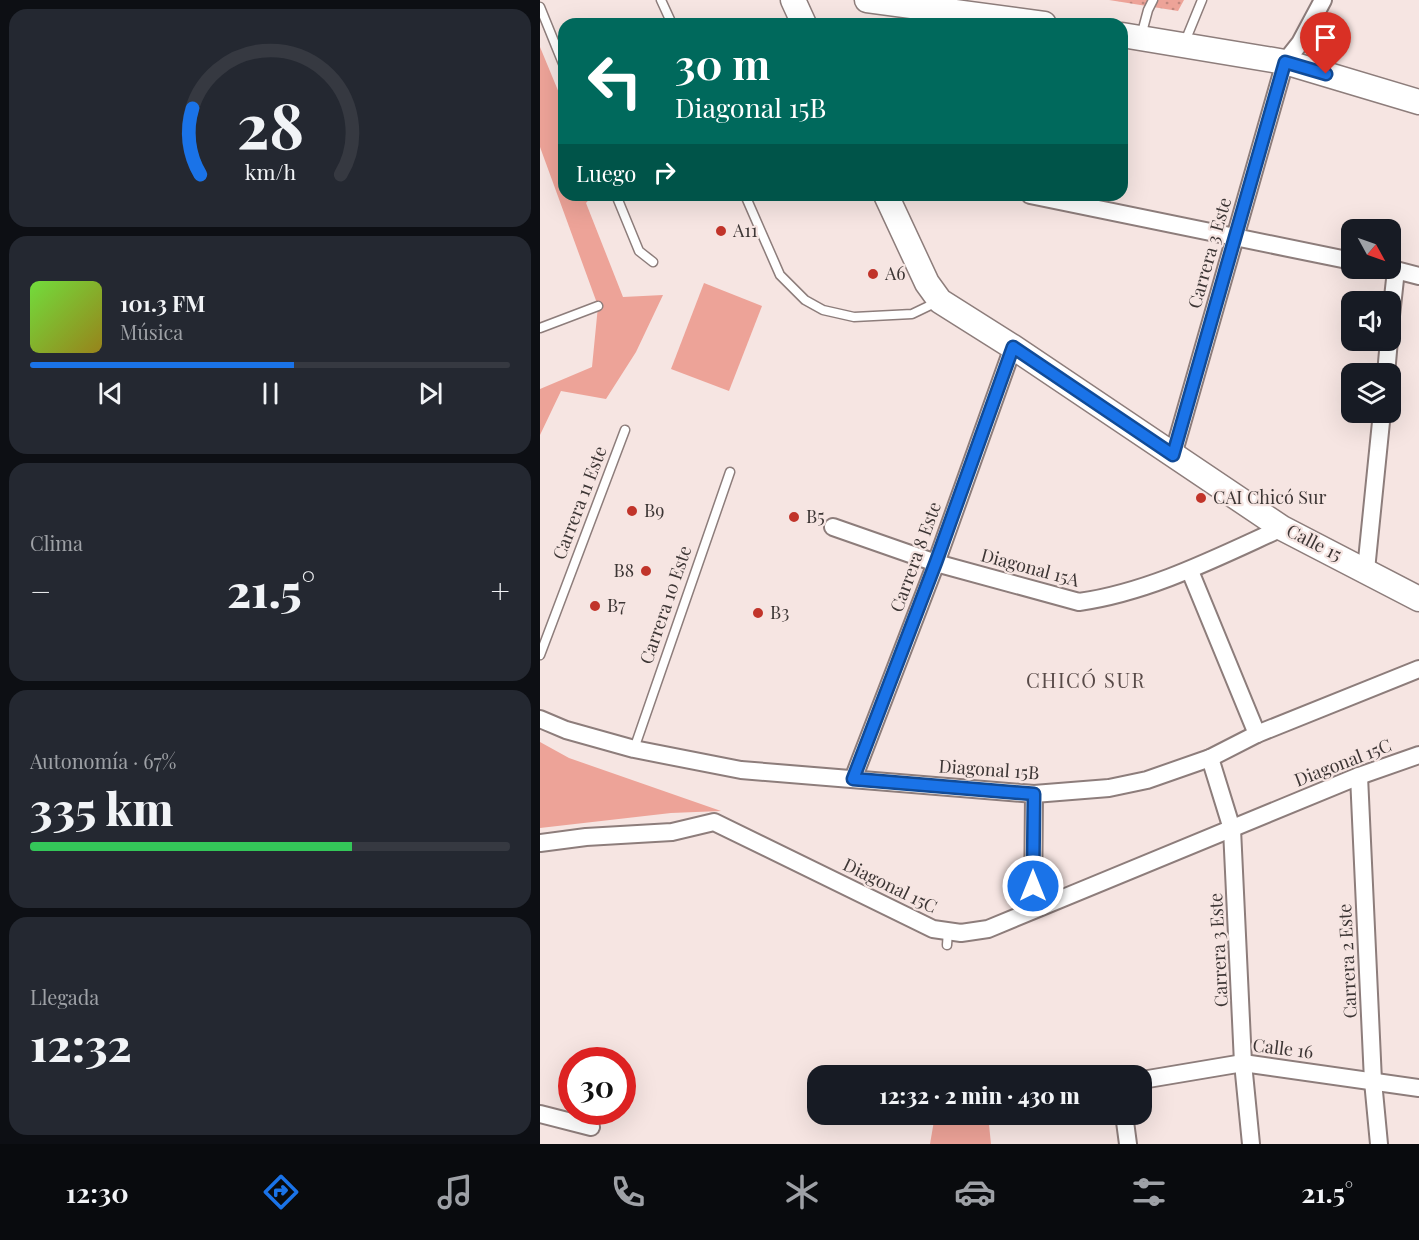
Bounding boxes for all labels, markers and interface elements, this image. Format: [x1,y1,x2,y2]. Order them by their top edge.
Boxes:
pin [1300,12,1351,74]
icon: arrive [1309,21,1342,54]
text: 30 m [675,35,770,91]
icon: left [576,42,654,120]
text: 28 [236,81,304,165]
text: Diagonal 15B [675,89,826,125]
icon: right [648,156,681,189]
text: km/h [244,157,296,185]
text: Luego [576,158,636,188]
street label: Carrera 3 Este [1182,194,1236,311]
place label: A11 [732,218,758,242]
north arrow [1341,219,1401,279]
map controls [1341,219,1401,423]
marker: A11 [714,224,728,238]
place label: A6 [884,261,906,285]
marker: A6 [866,267,880,281]
text: 101.3 FM [120,288,205,318]
button: sound [1341,291,1401,351]
text: Música [120,318,183,345]
button: layers [1341,363,1401,423]
icon: previous [94,377,127,410]
icon: pause [254,377,287,410]
icon: next [414,377,447,410]
street label: Carrera 11 Este [546,442,612,563]
place label: CAI Chicó Sur [1213,485,1326,509]
marker: CAI Chicó Sur [1194,491,1208,505]
place label: B9 [644,498,664,522]
street label: Carrera 8 Este [884,498,946,615]
marker: B9 [625,504,639,518]
place label: B5 [806,504,825,528]
marker: B5 [787,510,801,524]
street label: Calle 15 [1283,518,1346,566]
text: Clima [30,529,83,556]
street label: Carrera 10 Este [634,542,697,667]
street label: Diagonal 15A [978,542,1083,592]
place label: B8 [613,558,634,582]
text: 21.5° [227,559,315,619]
marker: B8 [639,564,653,578]
text: − [30,568,51,612]
text: + [491,568,510,612]
place label: B7 [607,593,626,617]
marker: B7 [588,599,602,613]
place label: B3 [770,600,789,624]
marker: B3 [751,606,765,620]
district label: CHICÓ SUR [1026,666,1146,693]
street label: Diagonal 15C [1291,733,1395,792]
text: Autonomía · 67% [30,747,176,774]
street label: Diagonal 15B [938,754,1040,784]
text: 335 km [30,777,173,837]
street label: Diagonal 15C [839,852,942,918]
position arrow [1001,854,1065,918]
street label: Carrera 3 Este [1203,892,1233,1008]
street label: Carrera 2 Este [1332,903,1362,1019]
text: Llegada [30,983,99,1010]
text: 12:32 [30,1013,132,1073]
street label: Calle 16 [1251,1032,1315,1064]
speed limit sign: 30 [558,1047,636,1125]
text: 12:32 · 2 min · 430 m [879,1080,1080,1110]
icon: directions [260,1171,302,1213]
icon: music [434,1171,476,1213]
icon: phone [607,1171,649,1213]
icon: climate [781,1171,823,1213]
icon: car [954,1171,996,1213]
icon: filters [1128,1171,1170,1213]
text: 12:30 [66,1174,129,1210]
text: 21.5° [1301,1174,1353,1210]

